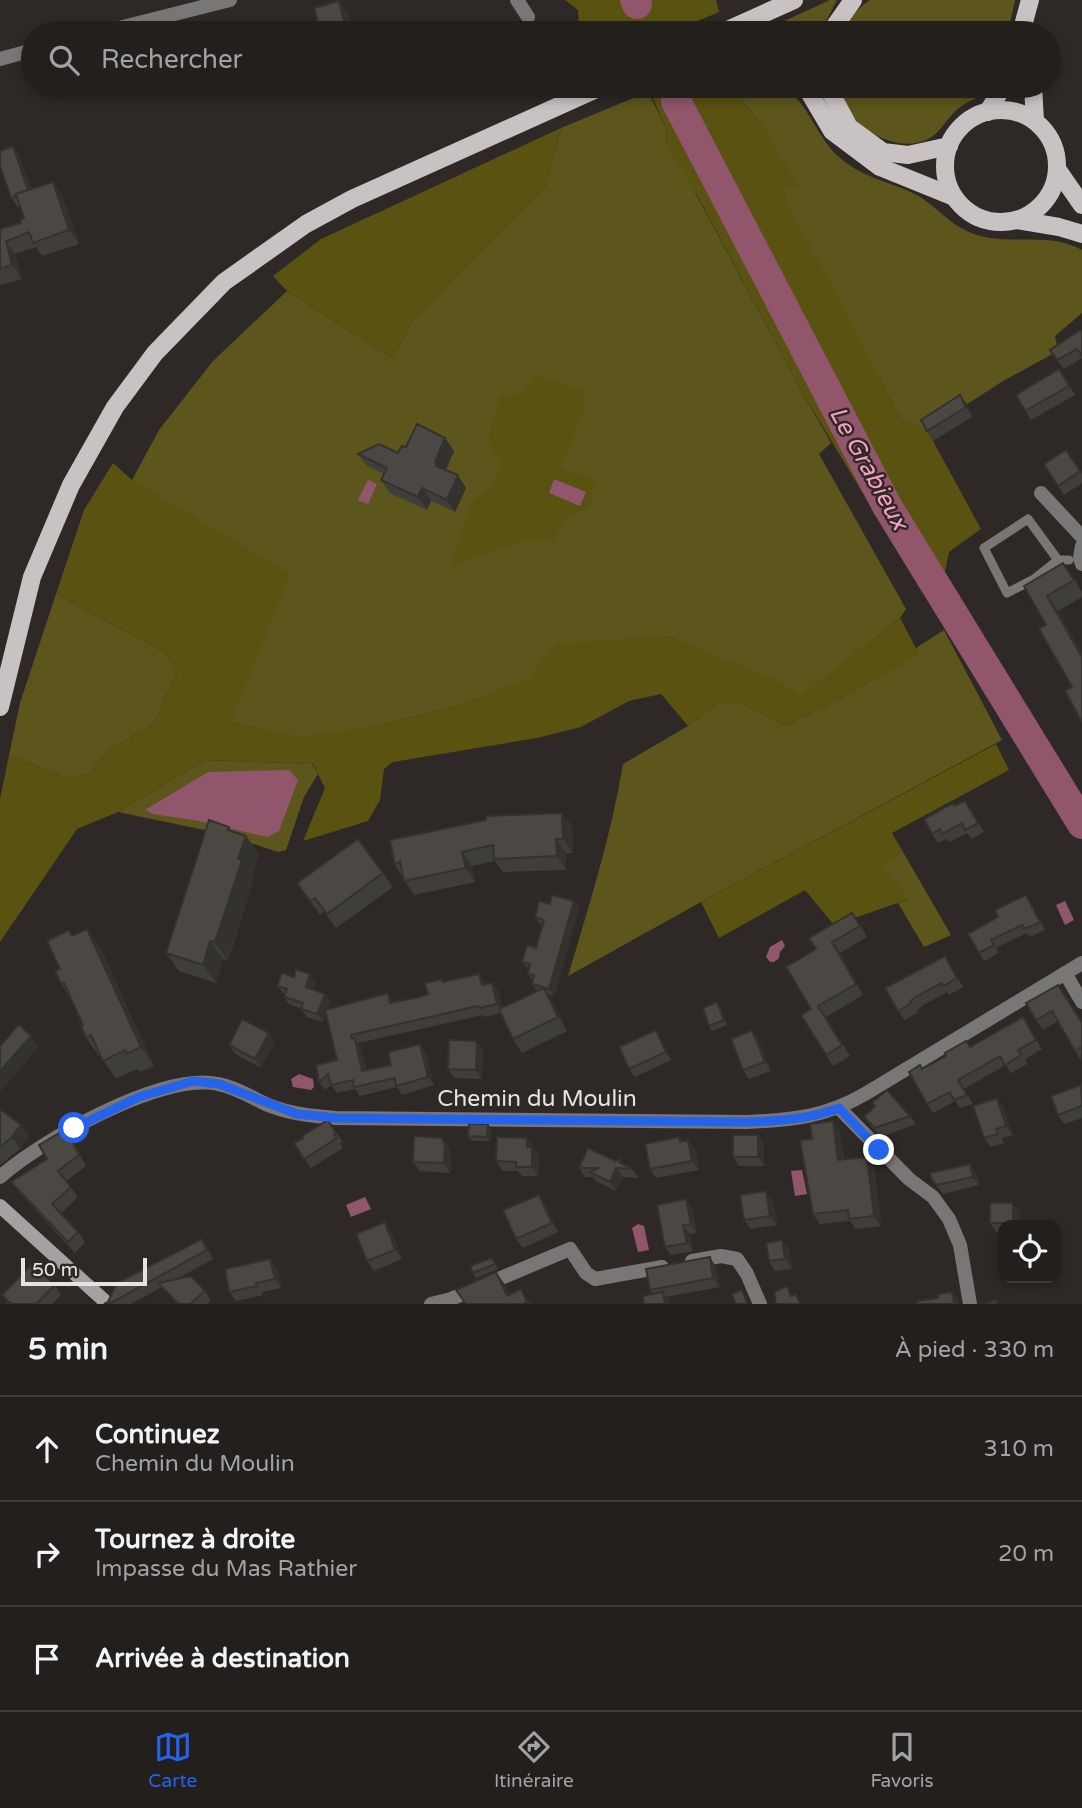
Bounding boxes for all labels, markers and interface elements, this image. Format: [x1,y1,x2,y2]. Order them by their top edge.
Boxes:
search box [21,21,1061,98]
icon: search [45,41,83,79]
text: Rechercher [101,44,243,75]
water label: Le Grabieux [823,402,915,537]
street label: Chemin du Moulin [437,1085,637,1113]
route start [58,1112,89,1143]
route end [863,1134,894,1165]
map controls [998,1220,1061,1283]
button: locate [998,1220,1061,1283]
scale bar [21,1255,147,1287]
text: 50 m [32,1259,78,1281]
text: 5 min [28,1331,108,1368]
text: À pied · 330 m [895,1336,1054,1364]
text: Continuez [95,1419,220,1450]
icon: ahead [28,1430,66,1468]
text: 310 m [984,1435,1054,1463]
text: Chemin du Moulin [95,1450,295,1478]
text: Tournez à droite [95,1524,295,1555]
icon: right [28,1535,66,1573]
text: 20 m [998,1540,1054,1568]
text: Impasse du Mas Rathier [95,1555,357,1583]
icon: arrive [28,1640,66,1678]
text: Arrivée à destination [95,1643,350,1674]
tab: Carte [148,1728,197,1792]
tab: Itinéraire [494,1728,574,1792]
tab: Favoris [870,1728,934,1792]

